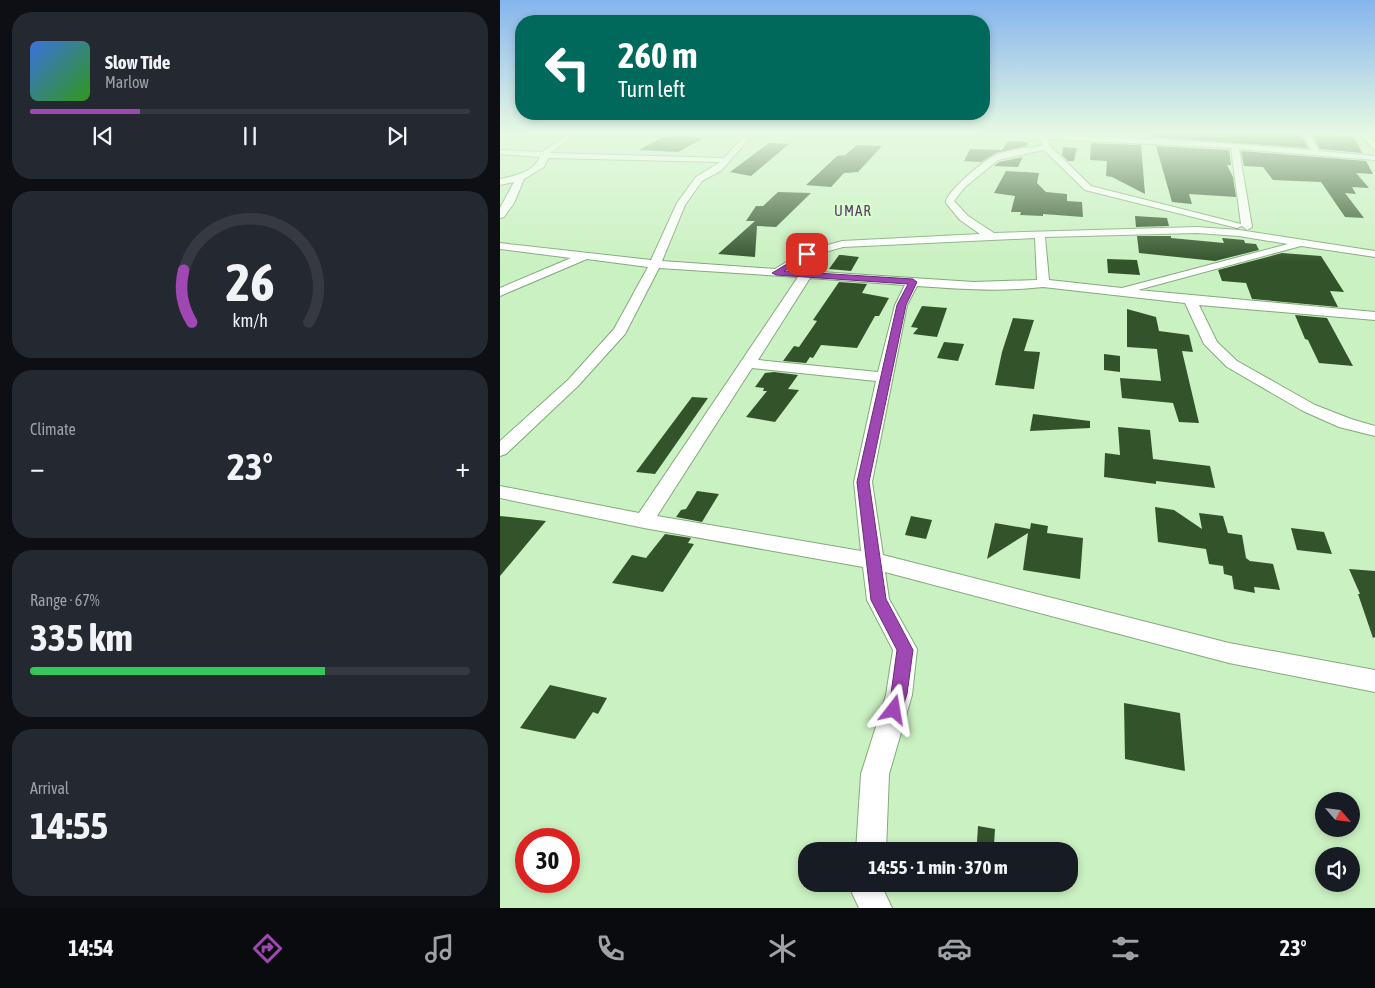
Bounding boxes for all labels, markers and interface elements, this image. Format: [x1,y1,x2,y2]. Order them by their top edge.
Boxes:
icon: left [535,35,600,100]
text: 260 m [618,35,697,75]
text: Slow Tide [105,51,170,73]
text: Marlow [105,73,149,91]
text: Turn left [618,76,685,102]
icon: previous [89,122,117,150]
icon: pause [236,122,264,150]
icon: next [383,122,411,150]
district label: UMAR [834,202,872,219]
pin [786,233,828,275]
icon: arrive [793,240,821,268]
text: 26 [226,252,274,312]
text: km/h [232,310,268,331]
text: Climate [30,420,76,438]
text: 23° [227,445,273,488]
text: − [30,451,45,483]
text: + [455,451,470,483]
text: Range · 67% [30,591,100,609]
text: 335 km [30,616,133,659]
position arrow [867,683,919,735]
text: Arrival [30,779,69,797]
north arrow [1315,792,1360,838]
map controls [1315,792,1360,892]
text: 14:55 [30,804,108,847]
speed limit sign: 30 [515,828,580,893]
button: sound [1315,847,1360,892]
text: 14:55 · 1 min · 370 m [868,856,1008,878]
icon: directions [250,931,285,966]
icon: music [422,931,457,966]
icon: phone [593,931,628,966]
icon: climate [765,931,800,966]
icon: car [937,931,972,966]
icon: filters [1108,931,1143,966]
text: 14:54 [68,935,114,961]
text: 23° [1280,935,1307,961]

